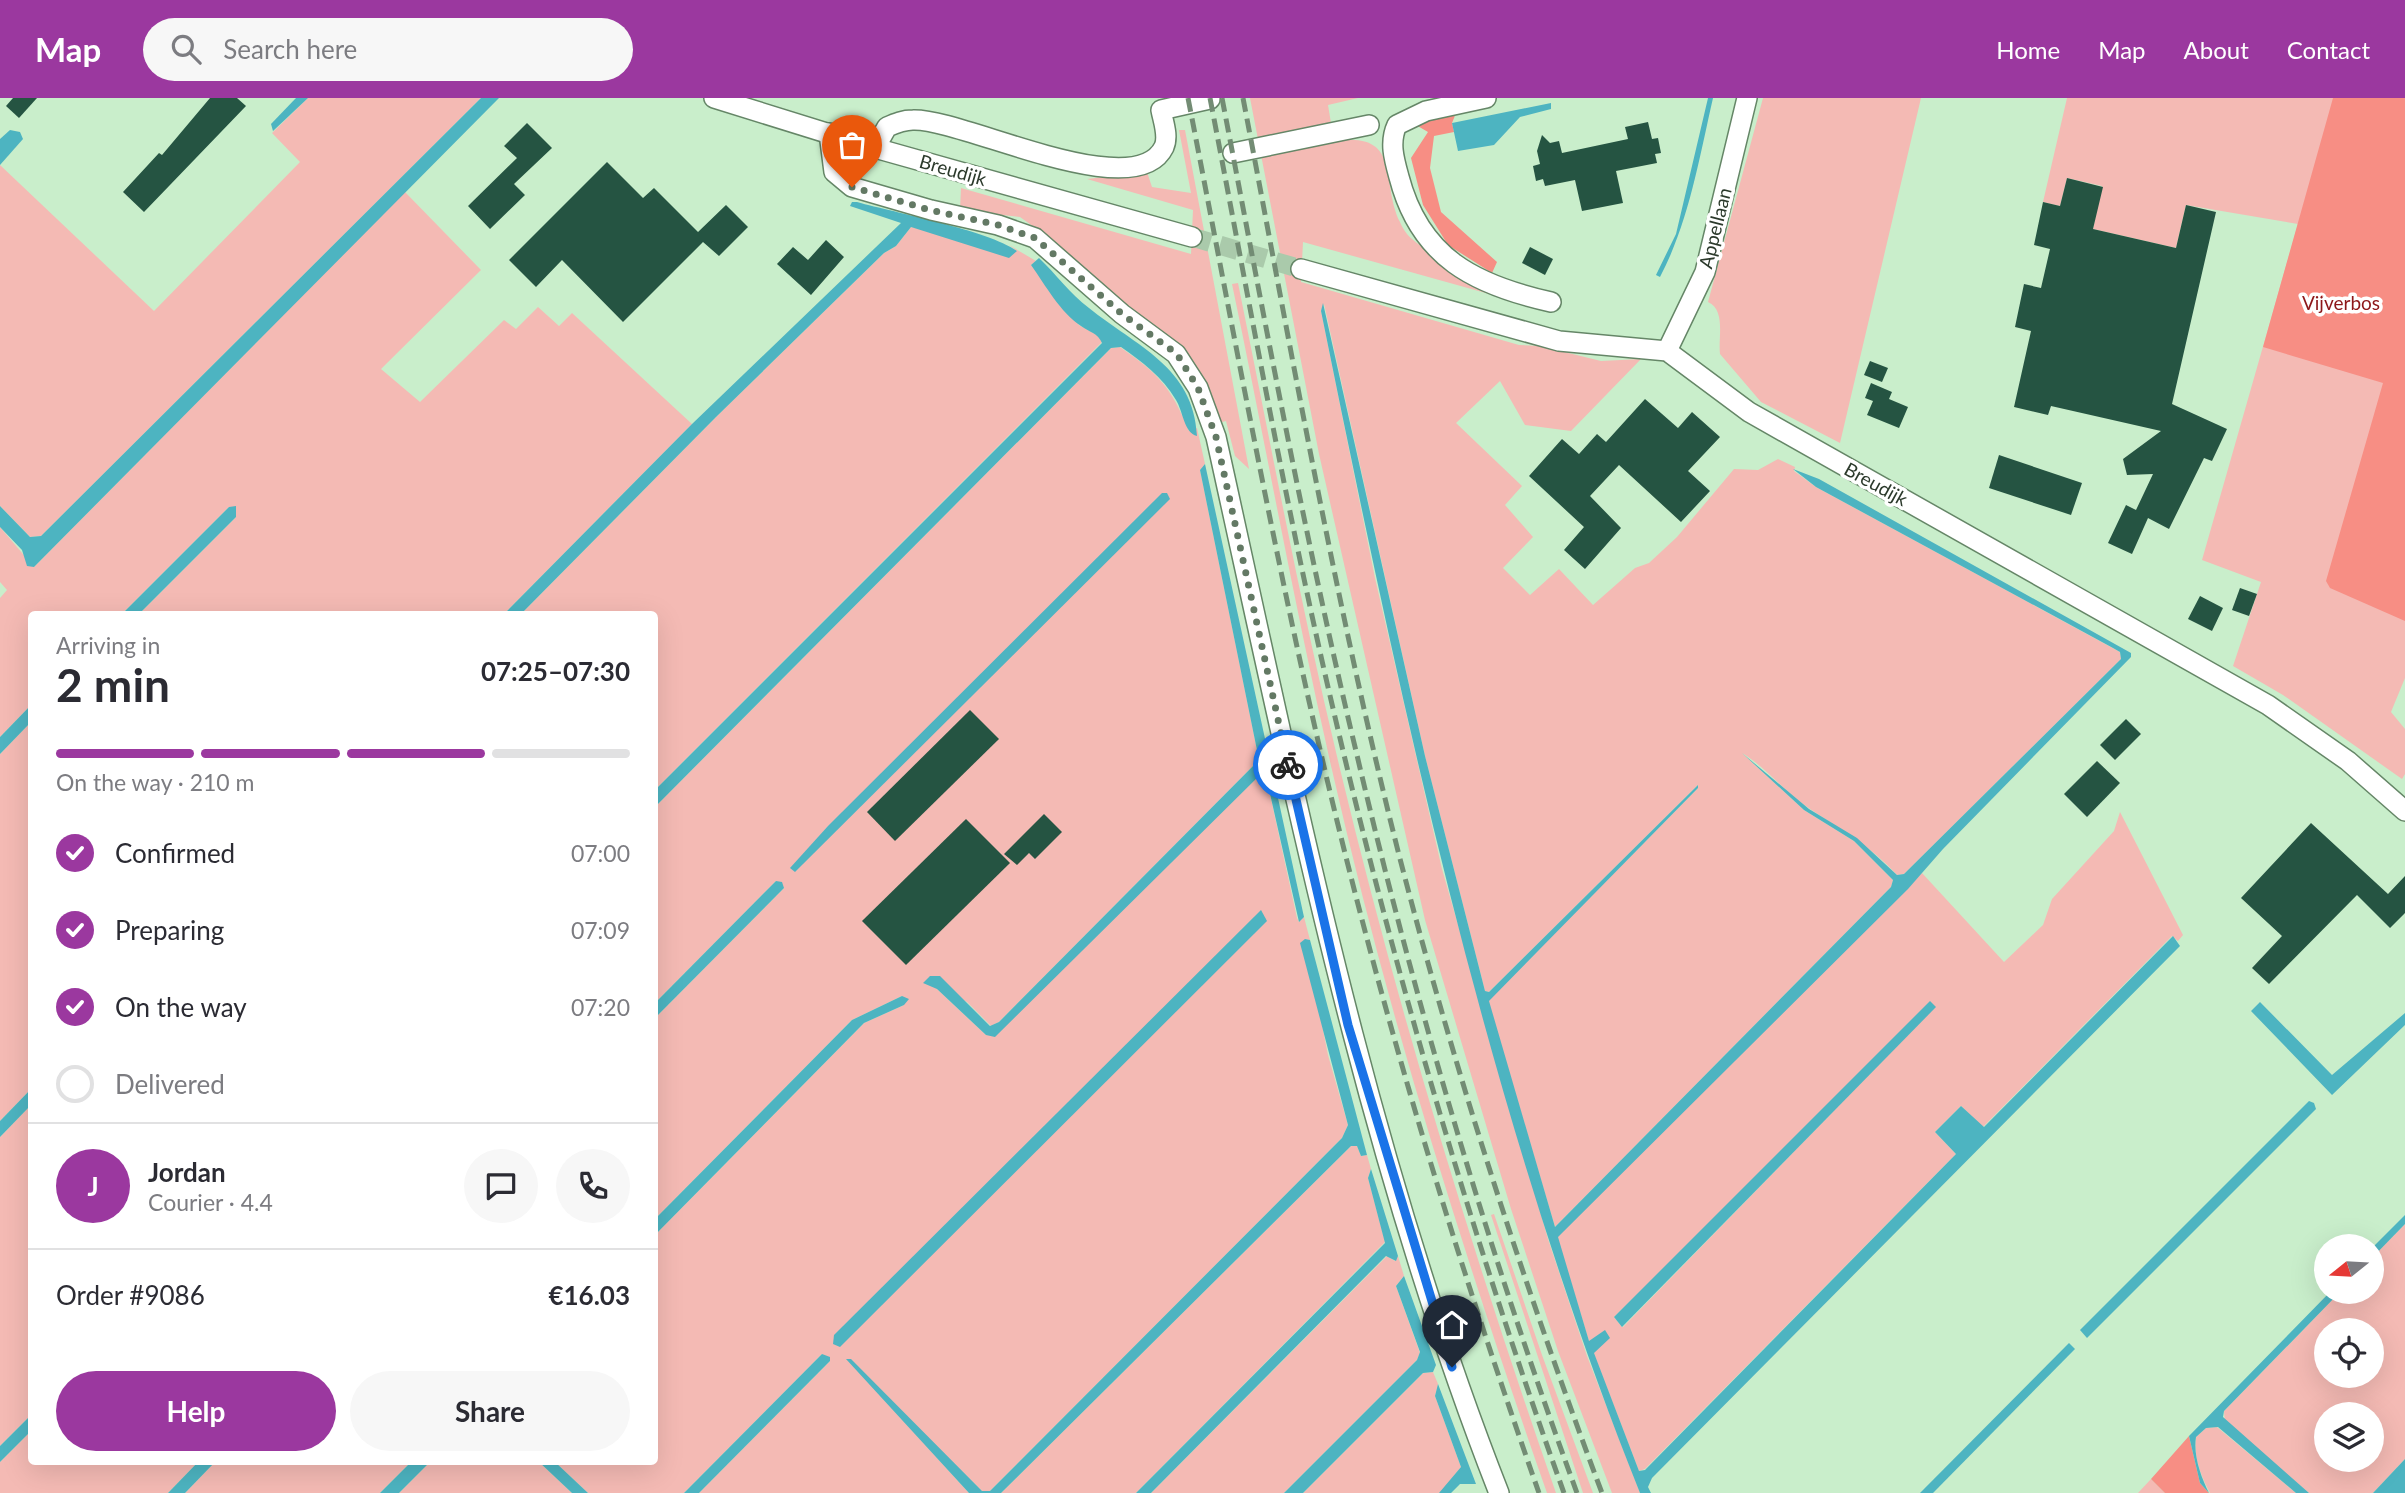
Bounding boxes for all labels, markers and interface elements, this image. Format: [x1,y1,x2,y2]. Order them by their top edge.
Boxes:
search box [143,18,633,81]
text: Map [35,29,101,69]
icon: search [167,30,205,68]
text: Search here [223,33,357,65]
text: Home [1996,35,2060,64]
text: Map [2098,35,2146,64]
text: About [2184,35,2249,64]
text: Contact [2287,35,2370,64]
pin [822,115,882,187]
icon: bag [833,126,871,164]
street label: Breudijk [917,149,990,190]
street label: Appellaan [1693,185,1736,271]
park label: Vijverbos [2302,291,2380,314]
street label: Breudijk [1841,457,1912,510]
text: Arriving in [56,631,160,659]
text: 07:25–07:30 [481,655,630,687]
text: 2 min [56,657,170,712]
courier [1253,730,1323,800]
icon: bike [1269,746,1307,784]
text: On the way · 210 m [56,768,255,796]
icon: check [56,834,94,872]
text: Confirmed [115,837,235,869]
text: 07:00 [571,839,630,867]
icon: check [56,911,94,949]
text: Preparing [115,914,224,946]
text: 07:09 [571,916,630,944]
icon: check [56,988,94,1026]
text: On the way [115,991,247,1023]
text: 07:20 [571,993,630,1021]
text: Delivered [115,1068,225,1100]
button: chat [464,1149,538,1223]
button: phone [556,1149,630,1223]
text: Jordan [148,1156,226,1188]
text: J [87,1170,99,1202]
text: Courier · 4.4 [148,1188,273,1216]
north arrow [2314,1234,2384,1304]
map controls [2314,1234,2384,1472]
text: Order #9086 [56,1279,205,1311]
text: €16.03 [548,1279,630,1311]
pin [1422,1295,1482,1367]
icon: home [1433,1306,1471,1344]
button: locate [2314,1318,2384,1388]
button: Help [56,1371,336,1451]
button: Share [350,1371,630,1451]
button: layers [2314,1402,2384,1472]

